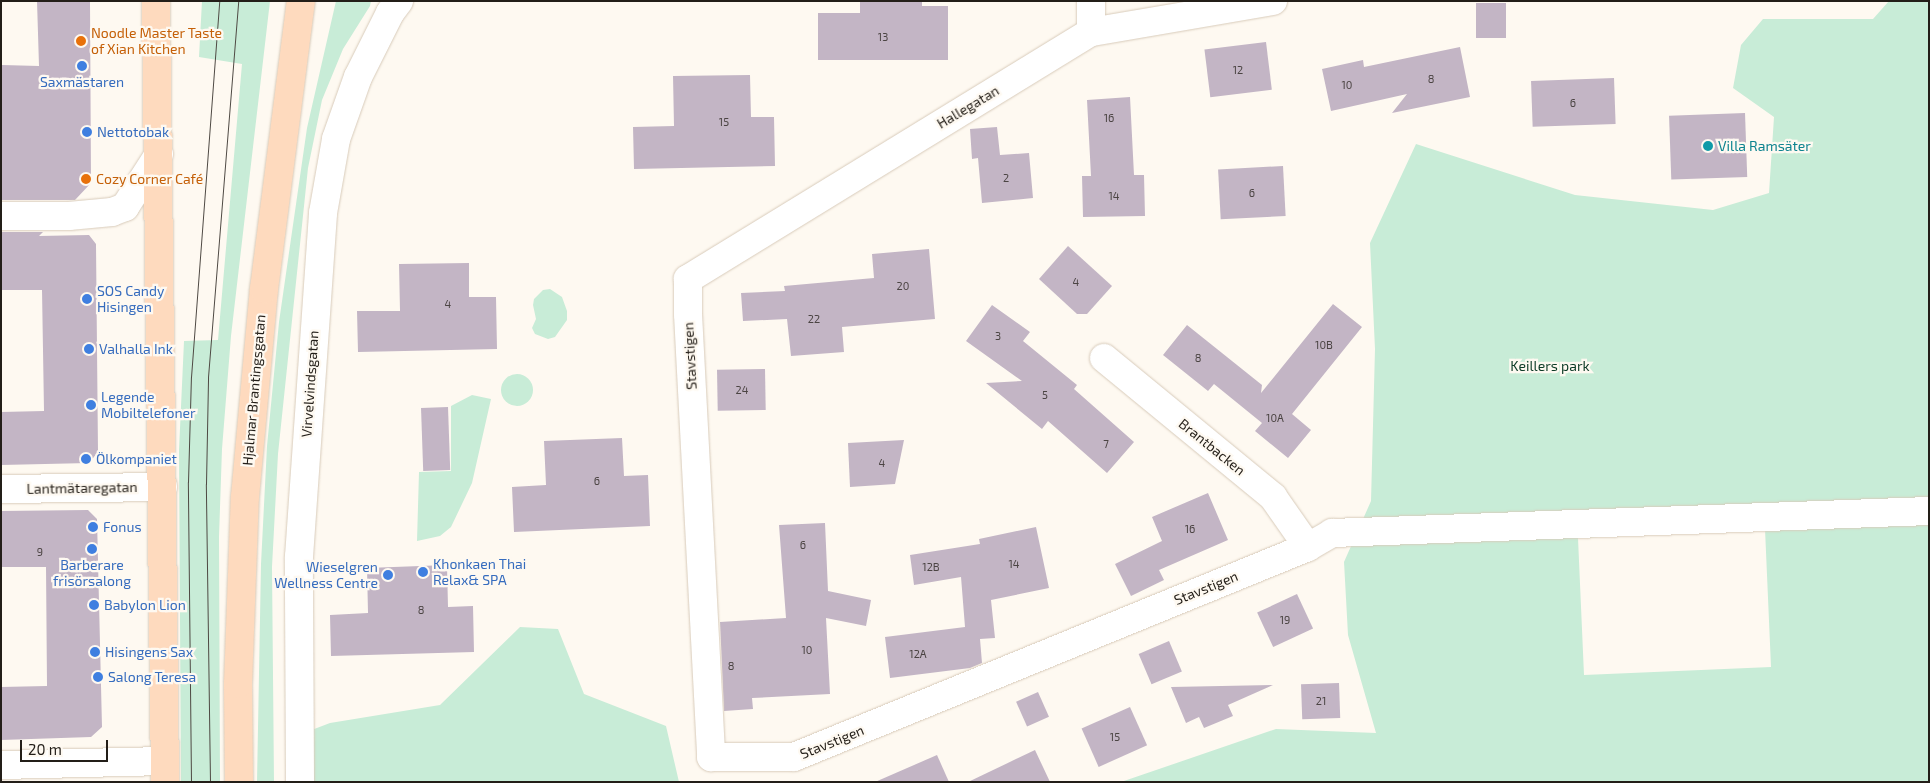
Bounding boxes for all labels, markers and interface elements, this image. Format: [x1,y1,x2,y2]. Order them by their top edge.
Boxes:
place label: Noodle Master Taste of Xian Kitchen [91,25,223,58]
house number: 13 [878,30,888,44]
marker: Noodle Master Taste of Xian Kitchen [75,35,87,47]
marker: Saxmästaren [76,60,88,72]
house number: 12 [1233,63,1243,77]
house number: 8 [1428,72,1434,86]
place label: Saxmästaren [40,74,124,90]
house number: 10 [1341,78,1353,92]
street label: Hallegatan [934,82,1002,132]
house number: 6 [1570,96,1576,110]
house number: 16 [1104,111,1114,125]
house number: 15 [719,115,729,129]
place label: Nettotobak [97,124,169,140]
marker: Nettotobak [81,126,93,138]
place label: Villa Ramsäter [1718,138,1811,154]
marker: Villa Ramsäter [1702,140,1714,152]
place label: Cozy Corner Café [96,171,204,187]
house number: 2 [1003,171,1009,185]
marker: Cozy Corner Café [80,173,92,185]
house number: 6 [1249,186,1255,200]
house number: 14 [1108,189,1120,203]
house number: 4 [1073,275,1079,289]
house number: 20 [897,279,909,293]
place label: SOS Candy Hisingen [97,283,164,316]
marker: SOS Candy Hisingen [81,293,93,305]
house number: 4 [445,297,451,311]
house number: 22 [808,312,820,326]
street label: Hjalmar Brantingsgatan [239,314,269,466]
street label: Stavstigen [680,322,700,390]
house number: 3 [995,329,1001,343]
street label: Virvelvindsgatan [298,330,322,438]
house number: 10B [1315,338,1333,352]
place label: Valhalla Ink [99,341,173,357]
marker: Valhalla Ink [83,343,95,355]
house number: 8 [1195,351,1201,365]
park label: Keillers park [1510,358,1590,374]
house number: 24 [736,383,748,397]
house number: 5 [1042,388,1048,402]
place label: Legende Mobiltelefoner [101,389,196,422]
marker: Legende Mobiltelefoner [85,399,97,411]
house number: 10A [1266,411,1284,425]
street label: Brantbacken [1175,415,1249,479]
house number: 7 [1103,437,1109,451]
place label: Ölkompaniet [96,451,177,467]
marker: Ölkompaniet [80,453,92,465]
house number: 4 [879,456,885,470]
house number: 6 [594,474,600,488]
street label: Lantmätaregatan [26,479,138,497]
place label: Fonus [103,519,141,535]
marker: Fonus [87,521,99,533]
house number: 16 [1185,522,1195,536]
house number: 6 [800,538,806,552]
marker: Barberare frisörsalong [86,543,98,555]
house number: 9 [37,545,43,559]
place label: Khonkaen Thai Relax& SPA [433,556,527,588]
place label: Barberare frisörsalong [53,557,131,590]
house number: 14 [1008,557,1020,571]
place label: Wieselgren Wellness Centre [274,559,378,592]
house number: 12B [922,560,940,574]
marker: Khonkaen Thai Relax& SPA [417,566,429,578]
street label: Stavstigen [1172,568,1240,608]
marker: Wieselgren Wellness Centre [382,569,394,581]
place label: Babylon Lion [104,597,186,613]
marker: Babylon Lion [88,599,100,611]
house number: 8 [418,603,424,617]
house number: 19 [1280,613,1290,627]
house number: 10 [801,643,813,657]
place label: Hisingens Sax [105,644,193,660]
marker: Hisingens Sax [89,646,101,658]
house number: 12A [909,647,927,661]
house number: 8 [728,659,734,673]
place label: Salong Teresa [108,669,197,685]
marker: Salong Teresa [92,671,104,683]
house number: 21 [1316,694,1326,708]
street label: Stavstigen [798,722,866,762]
scale bar [22,730,110,762]
house number: 15 [1110,730,1120,744]
text: 20 m [28,740,62,758]

